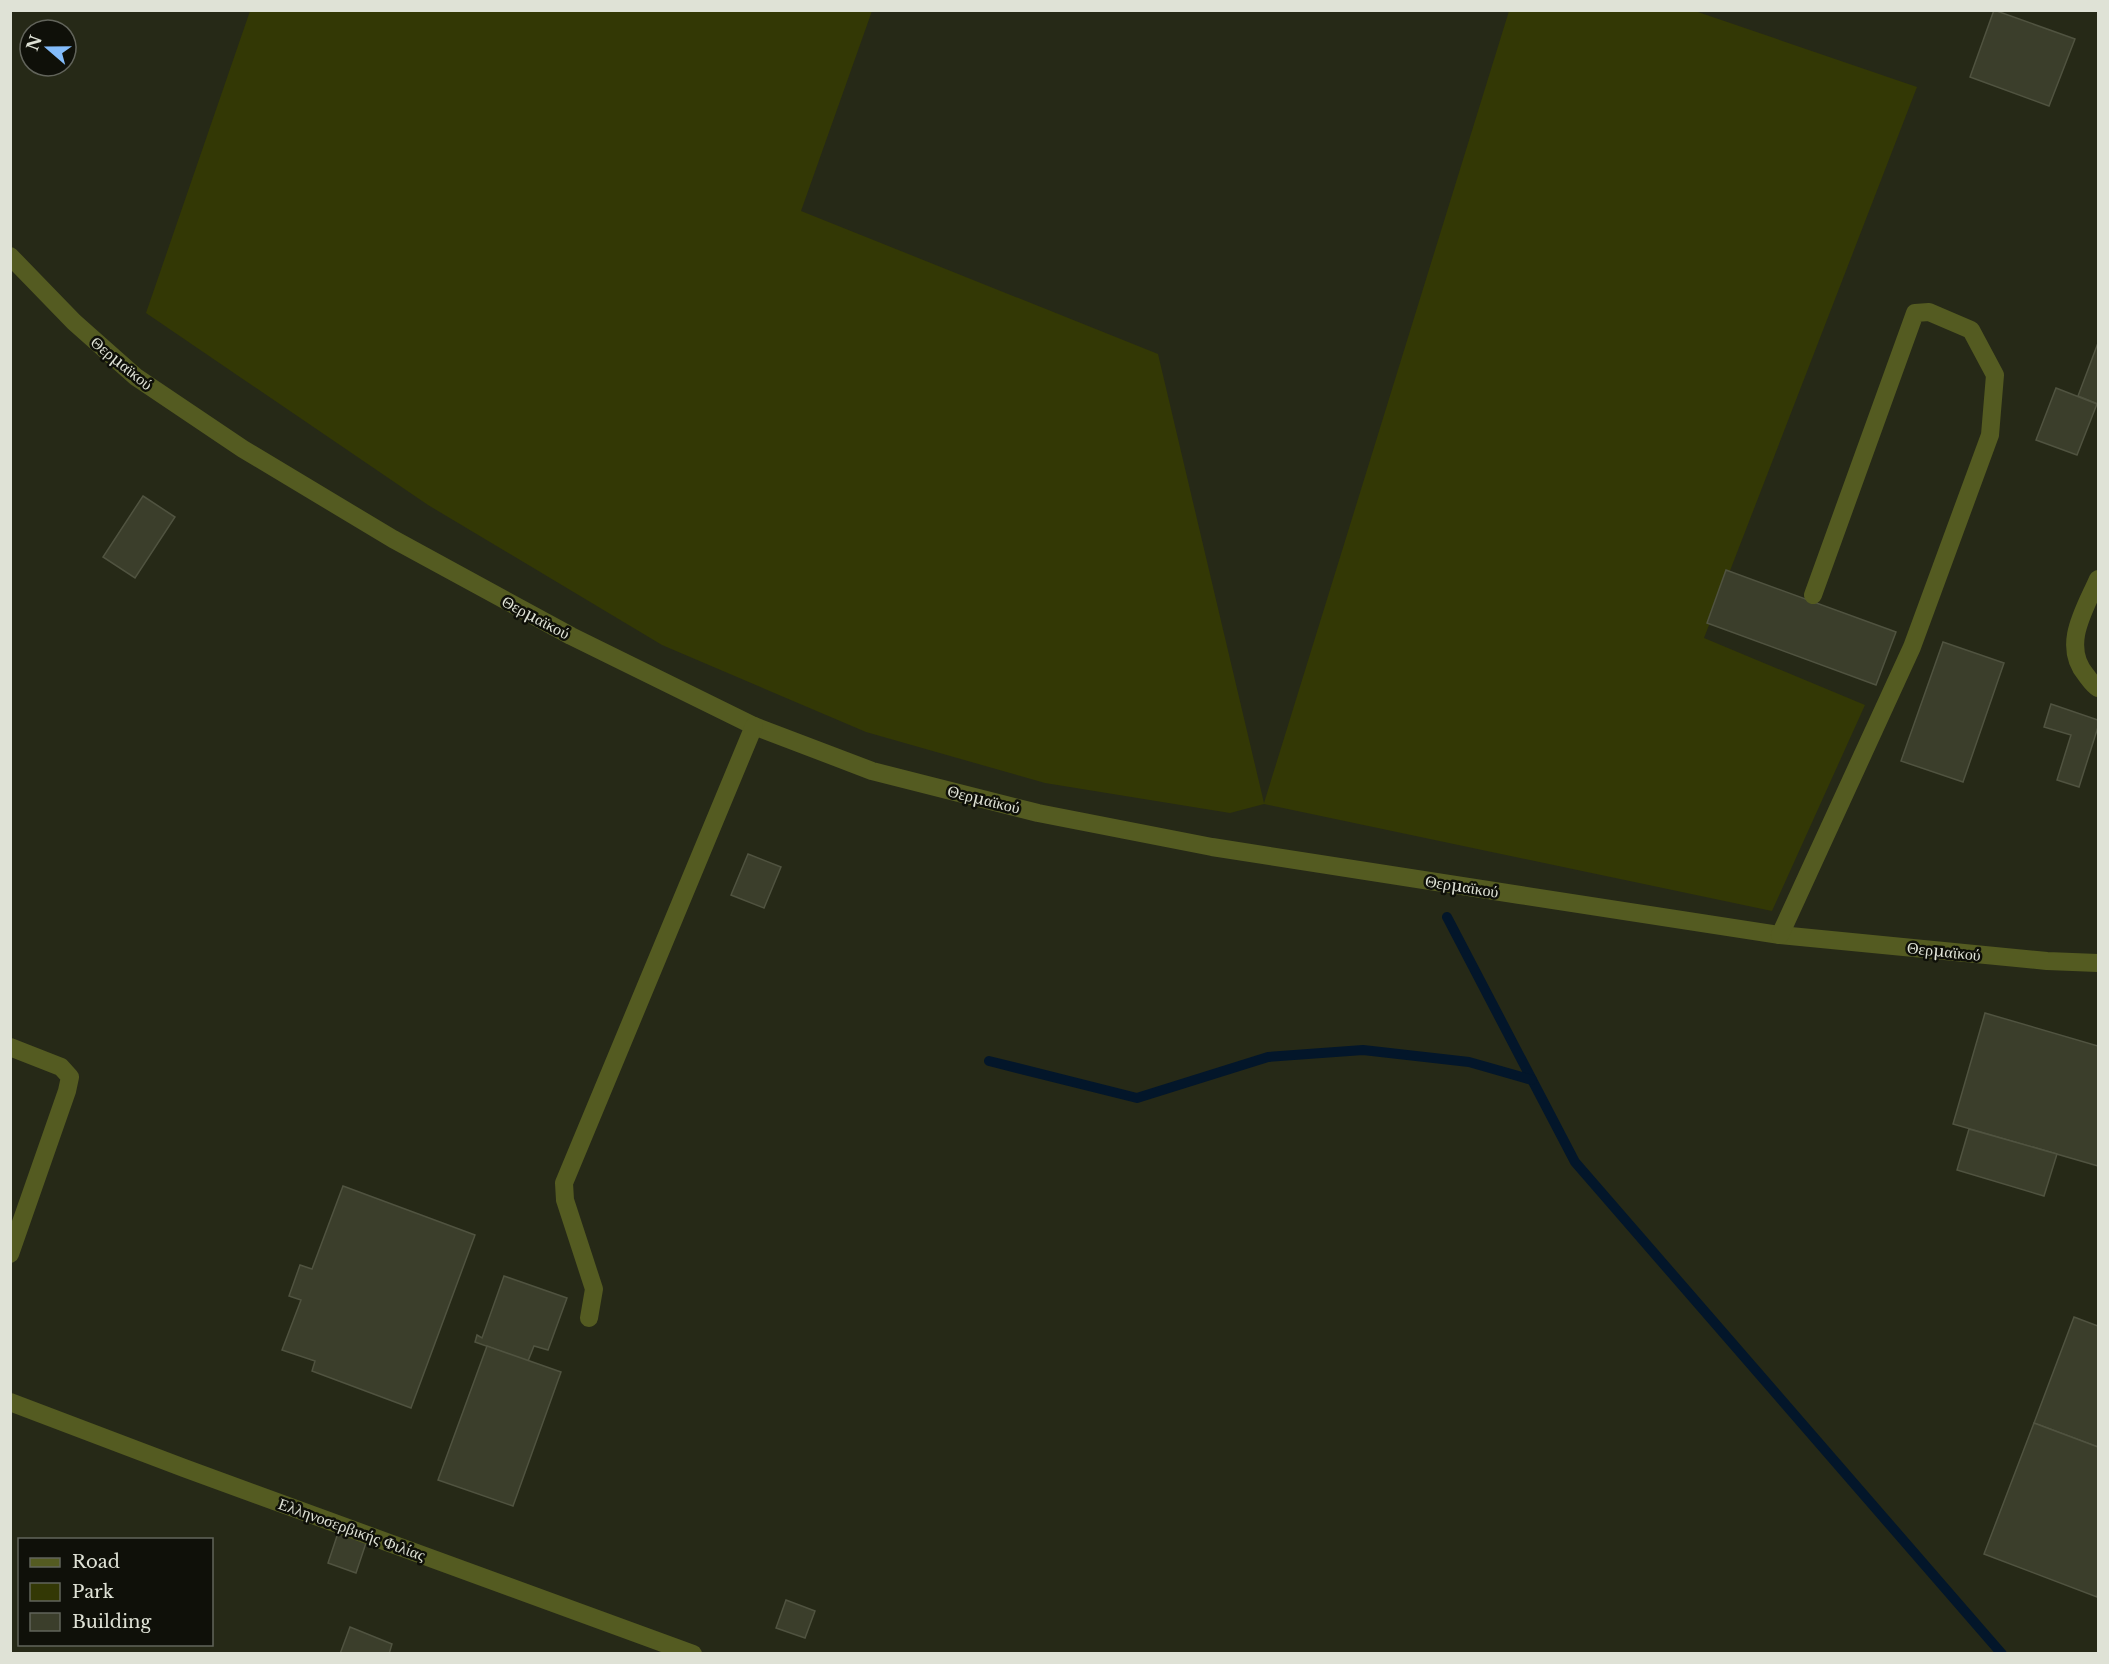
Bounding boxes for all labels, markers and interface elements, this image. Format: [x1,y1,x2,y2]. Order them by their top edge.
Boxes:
north arrow [18,18,78,78]
text: N [22,32,46,53]
street label: Θερμαϊκού [87,332,157,394]
street label: Θερμαϊκού [499,591,573,643]
street label: Θερμαϊκού [946,780,1022,818]
street label: Θερμαϊκού [1424,870,1500,902]
street label: Θερμαϊκού [1906,937,1982,965]
street label: Ελληνοσερβικής Φιλίας [276,1493,429,1565]
legend [18,1538,213,1646]
text: Road [72,1551,120,1573]
text: Park [72,1581,114,1603]
text: Building [72,1611,151,1633]

